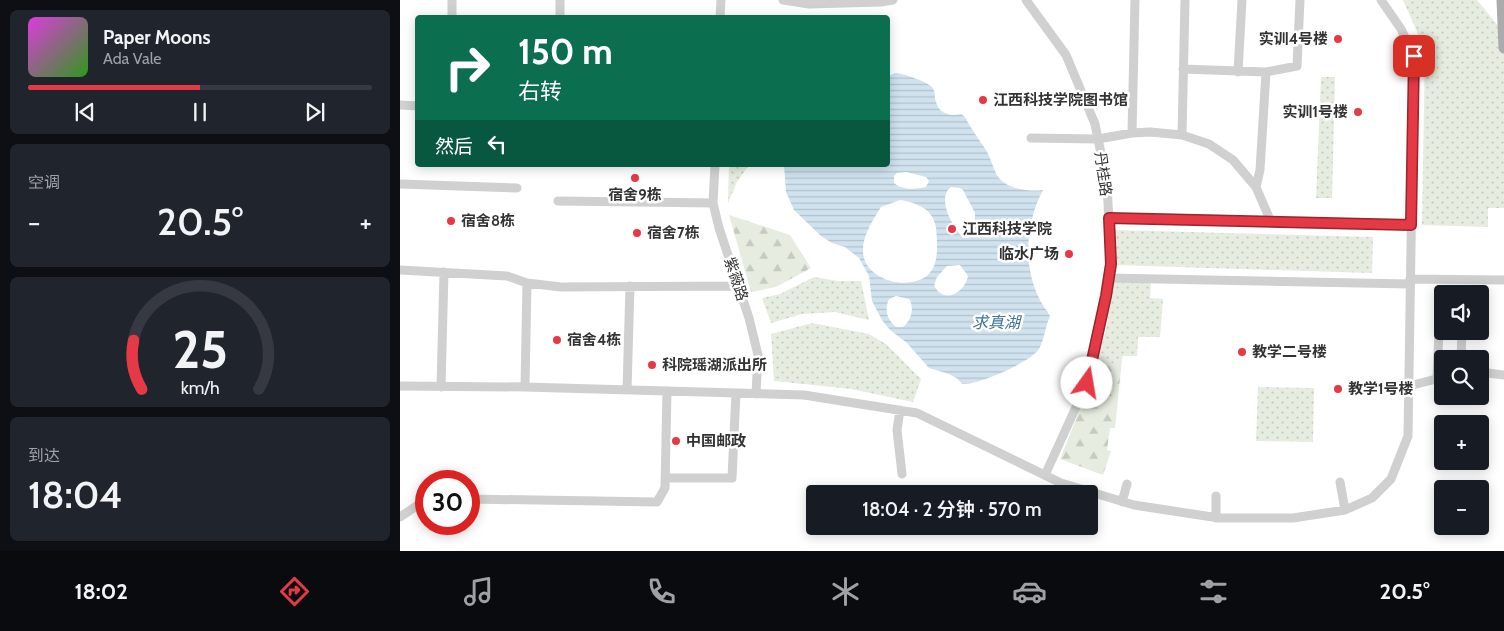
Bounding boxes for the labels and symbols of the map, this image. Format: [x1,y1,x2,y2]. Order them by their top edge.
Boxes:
place label: 实训4号楼 [1259,30,1328,48]
marker: 实训4号楼 [1332,33,1344,45]
pin [1393,35,1435,77]
place label: 江西科技学院图书馆 [993,91,1128,109]
marker: 江西科技学院图书馆 [977,94,989,106]
place label: 实训1号楼 [1282,103,1348,121]
marker: 实训1号楼 [1352,106,1364,118]
street label: 丹桂路 [1091,150,1115,198]
marker: 宿舍9栋 [629,172,641,184]
place label: 宿舍9栋 [608,186,662,204]
place label: 宿舍8栋 [461,212,515,230]
marker: 宿舍8栋 [445,215,457,227]
place label: 江西科技学院 [962,220,1052,238]
marker: 江西科技学院 [946,223,958,235]
place label: 宿舍7栋 [647,224,700,242]
marker: 宿舍7栋 [631,227,643,239]
place label: 临水广场 [999,245,1059,263]
marker: 临水广场 [1063,248,1075,260]
street label: 紫薇路 [720,255,752,303]
water label: 求真湖 [972,313,1023,332]
place label: 宿舍4栋 [567,331,621,349]
marker: 宿舍4栋 [551,334,563,346]
place label: 教学二号楼 [1252,343,1327,361]
marker: 教学二号楼 [1236,346,1248,358]
place label: 科院瑶湖派出所 [662,356,767,374]
position arrow [1060,356,1112,408]
marker: 科院瑶湖派出所 [646,359,658,371]
place label: 教学1号楼 [1348,380,1414,398]
marker: 教学1号楼 [1332,383,1344,395]
place label: 中国邮政 [686,432,746,450]
marker: 中国邮政 [670,435,682,447]
speed limit sign: 30 [415,470,480,535]

